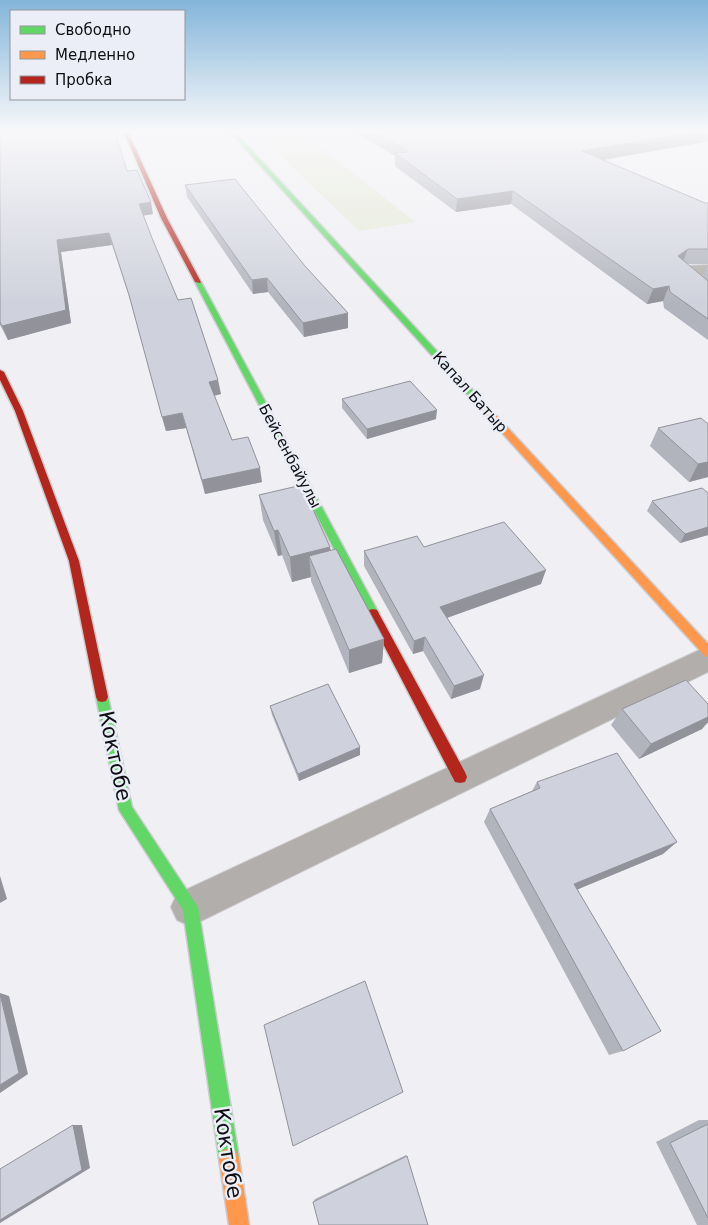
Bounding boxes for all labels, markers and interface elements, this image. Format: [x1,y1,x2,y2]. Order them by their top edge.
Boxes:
legend [10,10,185,100]
text: Свободно [55,21,131,39]
text: Медленно [55,46,135,64]
text: Пробка [55,71,112,89]
street label: Капал Батыр [429,348,511,436]
street label: Бейсенбайулы [255,401,325,511]
street label: Коктобе [94,709,136,803]
street label: Коктобе [209,1106,247,1200]

